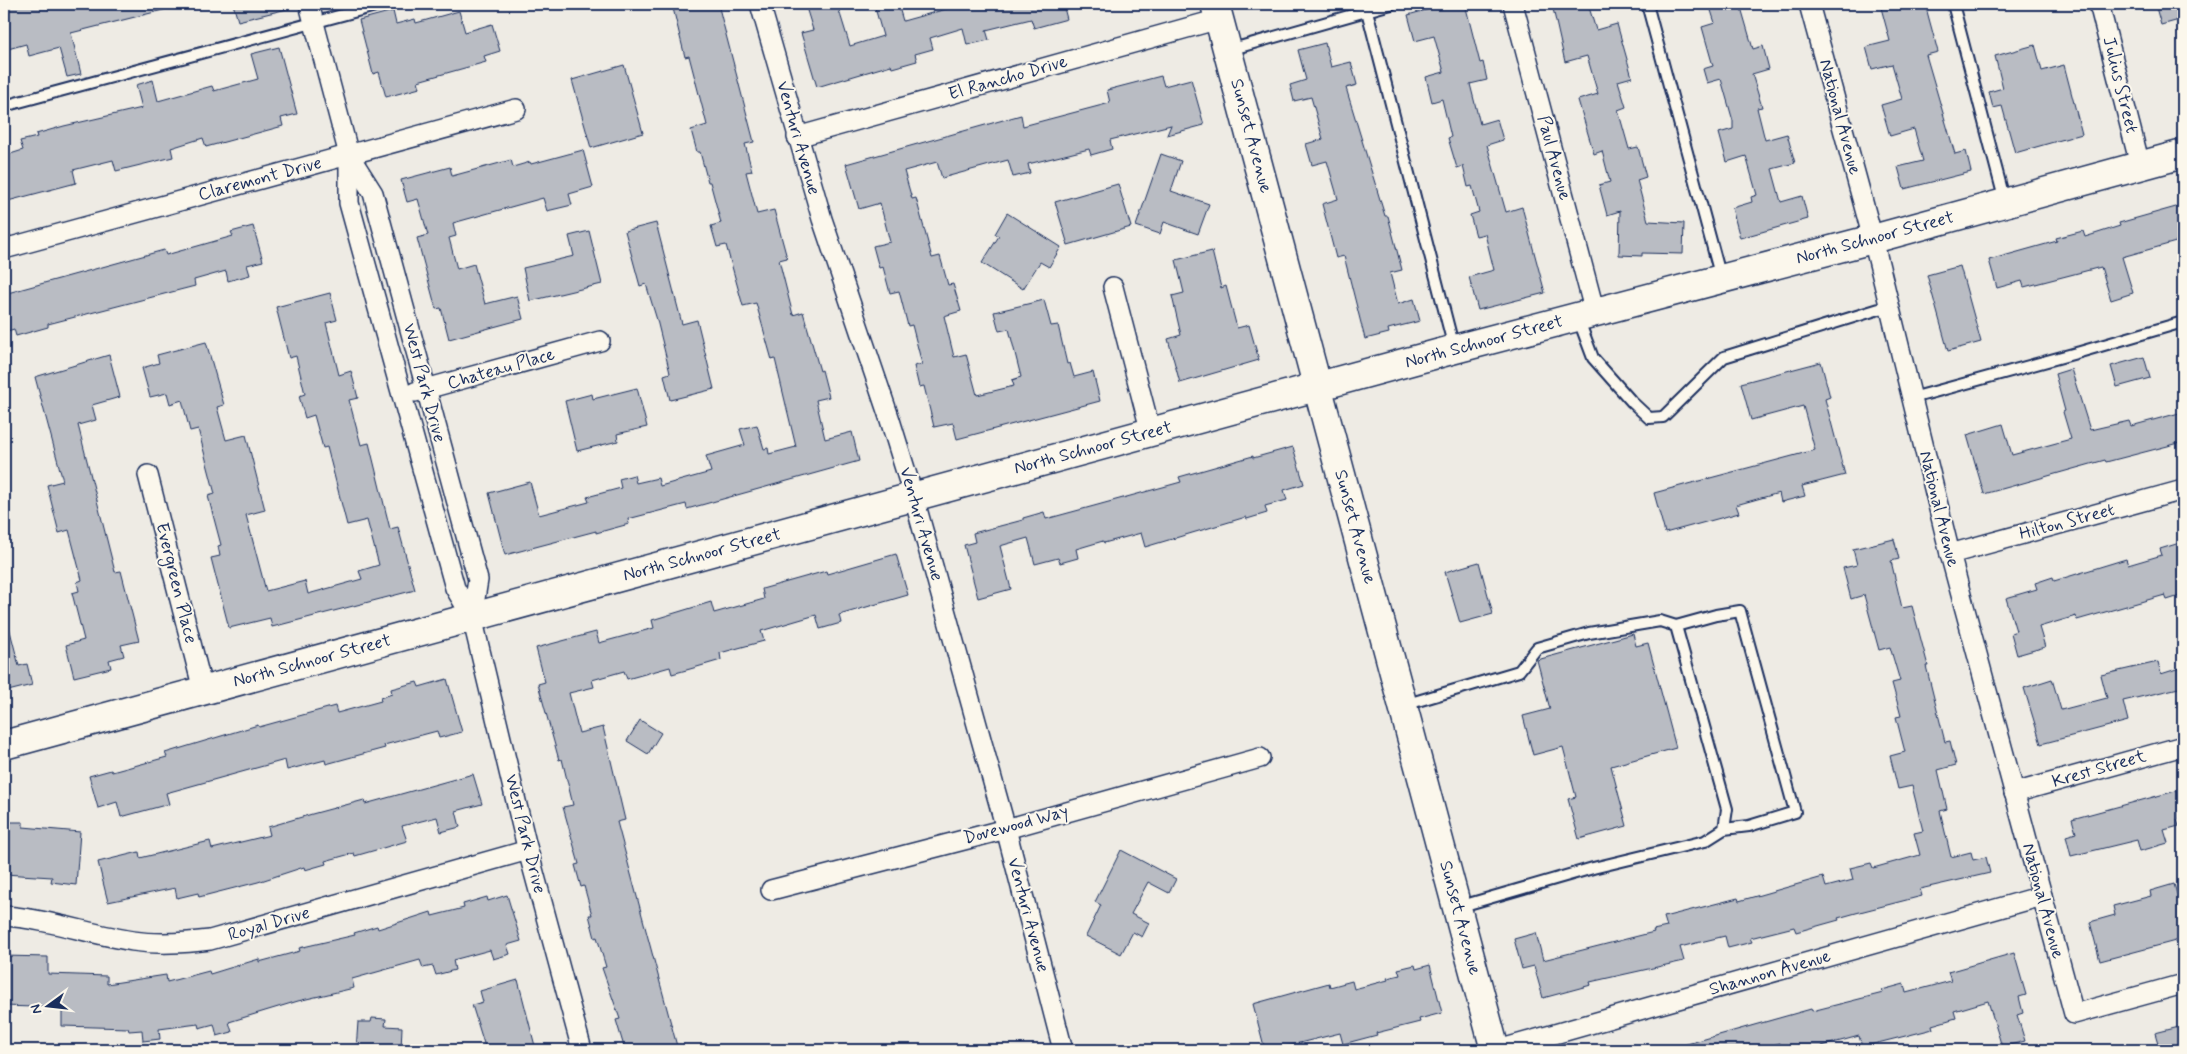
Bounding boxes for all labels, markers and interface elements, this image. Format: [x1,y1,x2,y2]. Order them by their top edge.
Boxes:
street label: Julius Street [2096,34,2144,136]
street label: El Rancho Drive [946,50,1070,106]
street label: National Avenue [1813,56,1867,178]
street label: Sunset Avenue [1224,76,1278,196]
street label: Venturi Avenue [770,78,826,198]
street label: Paul Avenue [1531,113,1577,203]
street label: Claremont Drive [195,151,325,207]
street label: North Schnoor Street [1793,205,1957,271]
street label: North Schnoor Street [1402,309,1566,375]
street label: West Park Drive [397,321,451,445]
street label: Chateau Place [445,342,557,396]
street label: North Schnoor Street [1011,415,1175,481]
street label: National Avenue [1913,448,1965,570]
street label: Venturi Avenue [893,464,949,584]
street label: Sunset Avenue [1328,467,1382,587]
street label: Hilton Street [2017,498,2118,546]
street label: Evergreen Place [148,520,203,646]
street label: North Schnoor Street [620,522,784,588]
street label: North Schnoor Street [230,628,394,694]
street label: Krest Street [2049,744,2149,794]
street label: West Park Drive [499,772,551,896]
street label: Dovewood Way [961,799,1071,851]
street label: National Avenue [2016,840,2070,962]
street label: Venturi Avenue [1001,855,1055,975]
street label: Sunset Avenue [1433,858,1487,978]
street label: Royal Drive [225,901,313,947]
street label: Shannon Avenue [1706,944,1834,1002]
north arrow [22,982,72,1032]
text: N [27,1002,46,1016]

